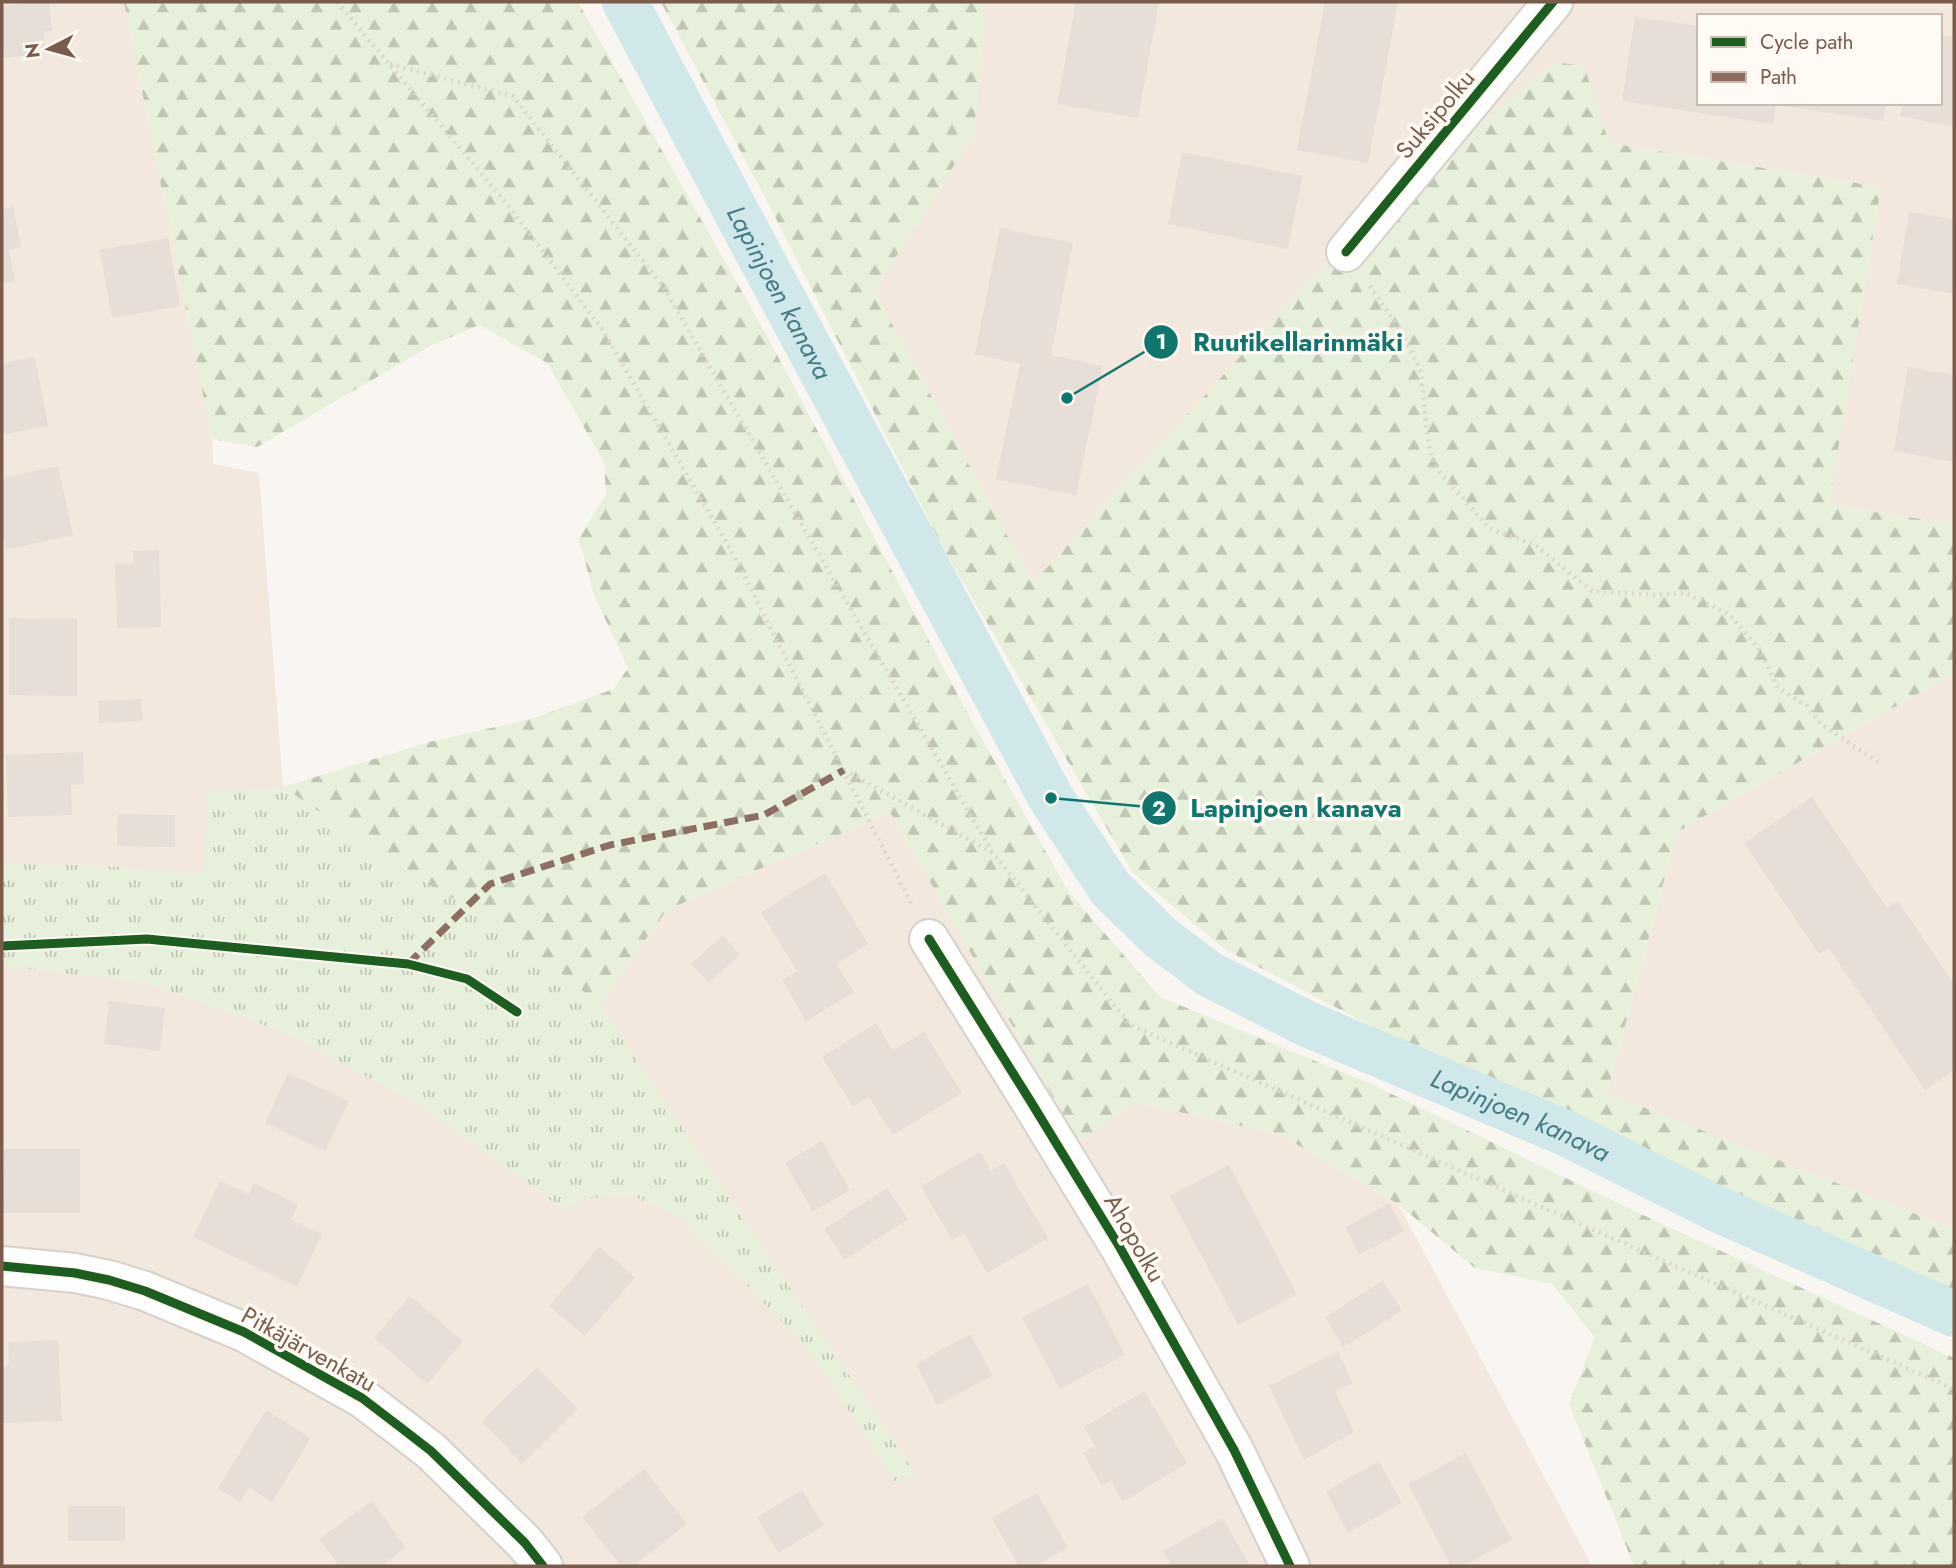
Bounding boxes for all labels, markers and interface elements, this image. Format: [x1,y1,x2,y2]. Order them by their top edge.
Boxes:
north arrow [14,14,84,84]
legend [1697,14,1942,105]
text: Cycle path [1760,27,1853,57]
text: N [18,42,47,60]
street label: Suksipolku [1387,62,1483,166]
text: Path [1760,62,1797,92]
water label: Lapinjoen kanava [717,199,842,387]
callout: Ruutikellarinmäki [1144,318,1417,365]
text: Ruutikellarinmäki [1193,323,1403,361]
text: 1 [1156,327,1166,357]
callout: Lapinjoen kanava [1141,785,1416,832]
text: Lapinjoen kanava [1190,789,1402,827]
text: 2 [1152,794,1166,824]
water label: Lapinjoen kanava [1425,1059,1617,1172]
street label: Ahopolku [1096,1187,1174,1289]
street label: Pitkäjärvenkatu [235,1297,383,1401]

